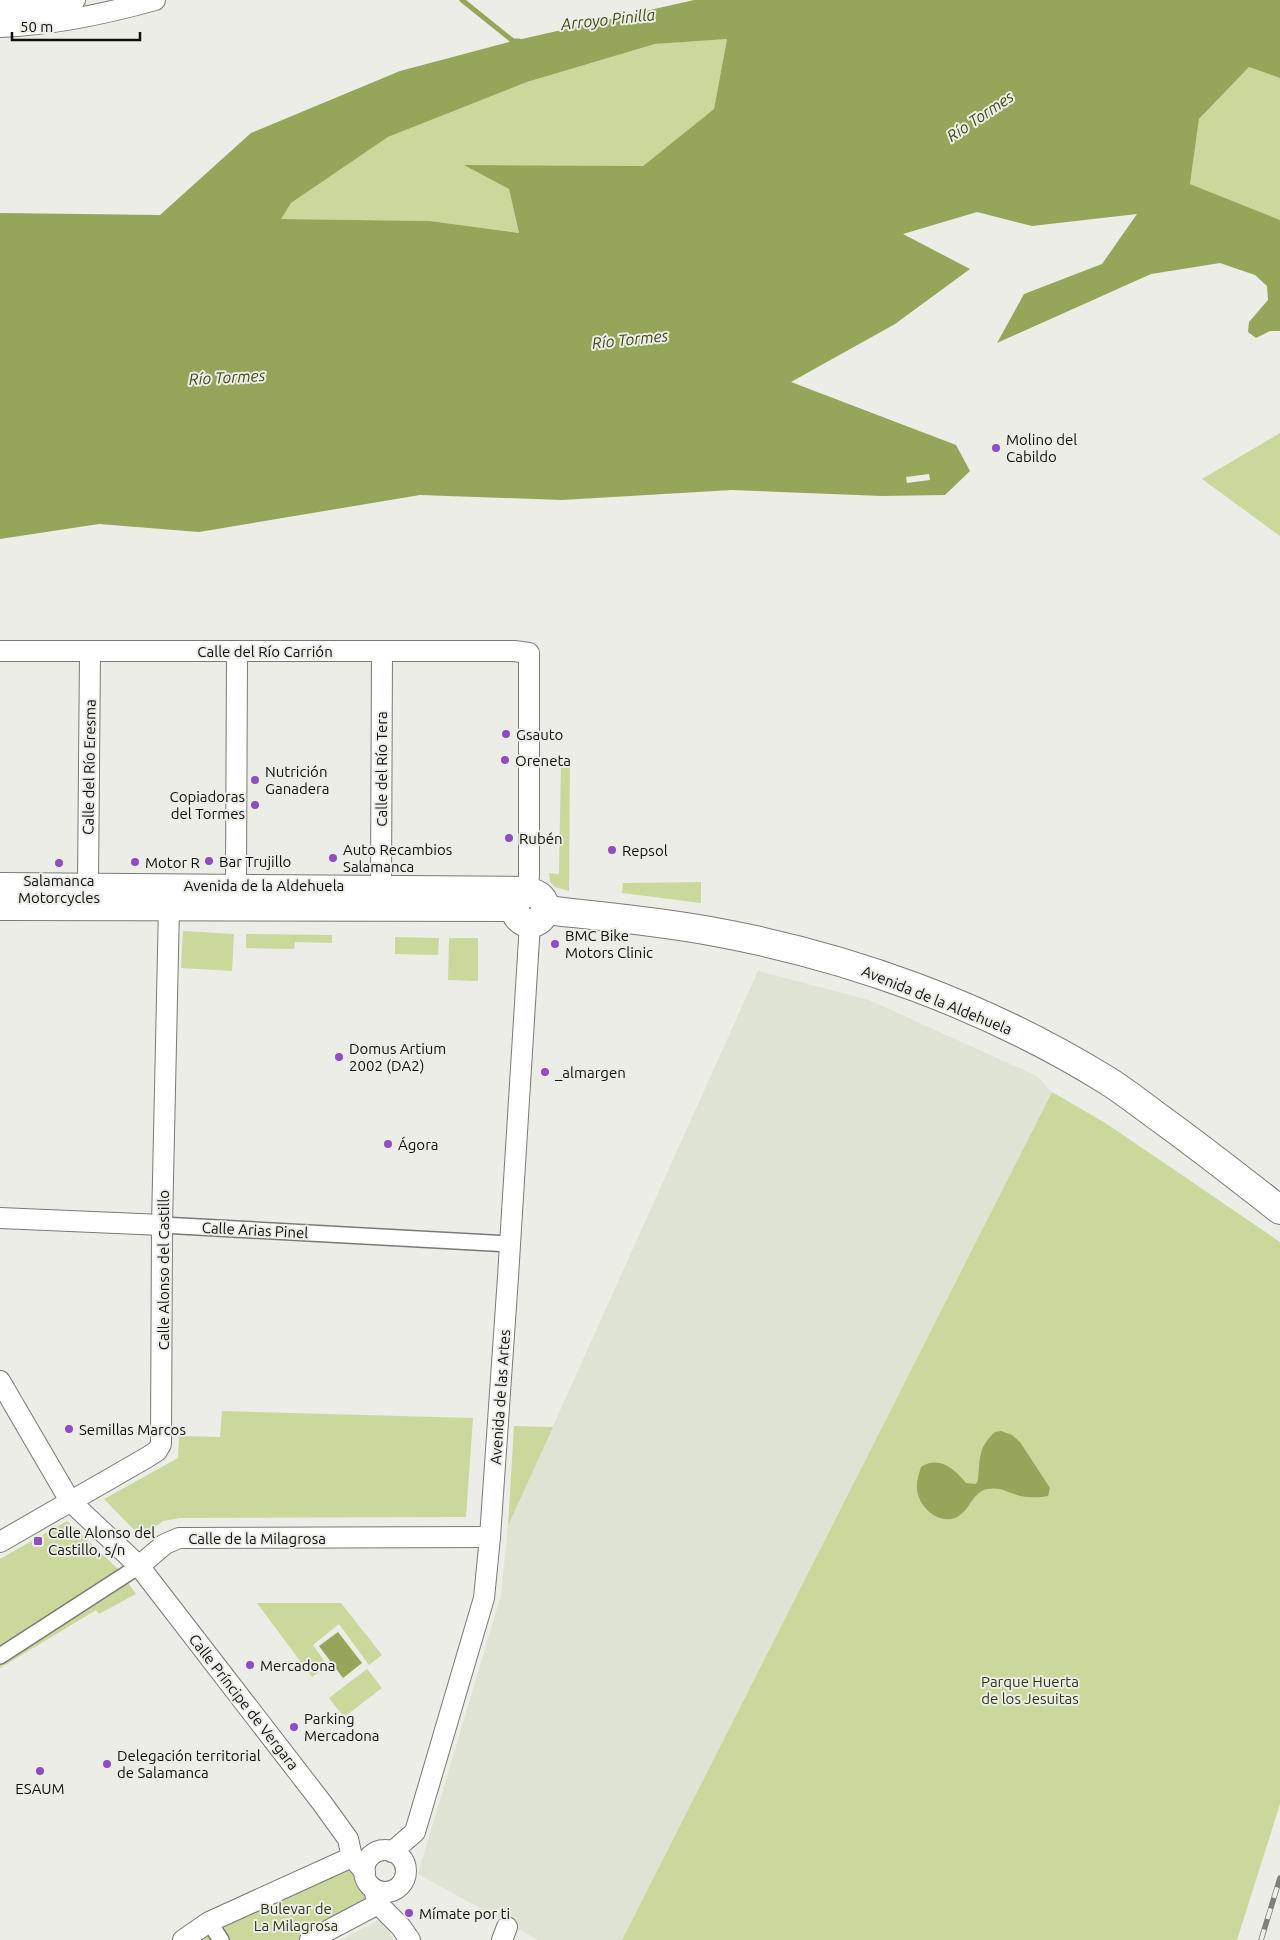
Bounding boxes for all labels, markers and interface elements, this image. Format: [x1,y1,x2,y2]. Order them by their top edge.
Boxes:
water label: Arroyo Pinilla [559,5,656,33]
scale bar [12,10,140,42]
text: 50 m [20,18,53,35]
water label: Río Tormes [943,87,1017,145]
water label: Río Tormes [591,326,669,352]
water label: Río Tormes [188,366,266,388]
place label: Molino del Cabildo [1006,431,1077,465]
marker: Molino del Cabildo [990,442,1002,454]
street label: Calle del Río Carrión [197,643,333,660]
street label: Calle del Río Eresma [79,699,99,835]
street label: Calle del Río Tera [373,711,390,827]
place label: Gsauto [516,726,563,743]
marker: Gsauto [500,728,512,740]
place label: Oreneta [515,752,571,769]
marker: Oreneta [499,754,511,766]
place label: Nutrición Ganadera [265,763,329,797]
marker: Nutrición Ganadera [249,774,261,786]
place label: Copiadoras del Tormes [169,788,245,822]
marker: Copiadoras del Tormes [249,799,261,811]
place label: Rubén [519,830,563,847]
marker: Rubén [503,832,515,844]
place label: Auto Recambios Salamanca [343,841,452,875]
place label: Repsol [622,842,668,859]
marker: Repsol [606,844,618,856]
marker: Auto Recambios Salamanca [327,852,339,864]
place label: Bar Trujillo [219,853,291,870]
place label: Motor R [145,854,200,871]
marker: Bar Trujillo [203,855,215,867]
marker: Motor R [129,856,141,868]
marker: Salamanca Motorcycles [53,857,65,869]
place label: Salamanca Motorcycles [18,872,100,906]
street label: Avenida de la Aldehuela [184,877,344,894]
place label: BMC Bike Motors Clinic [565,927,653,961]
marker: BMC Bike Motors Clinic [549,938,561,950]
street label: Avenida de la Aldehuela [859,962,1015,1038]
place label: Domus Artium 2002 (DA2) [349,1040,446,1074]
marker: Domus Artium 2002 (DA2) [333,1051,345,1063]
place label: _almargen [554,1064,626,1081]
marker: _almargen [539,1066,551,1078]
place label: Ágora [398,1136,439,1153]
marker: Ágora [382,1138,394,1150]
street label: Calle Alonso del Castillo [155,1190,172,1350]
street label: Calle Arias Pinel [201,1219,309,1241]
street label: Avenida de las Artes [487,1329,513,1465]
place label: Semillas Marcos [79,1421,186,1438]
marker: Semillas Marcos [63,1423,75,1435]
place label: Calle Alonso del Castillo, s/n [48,1524,155,1558]
street label: Calle de la Milagrosa [188,1530,326,1547]
marker: Calle Alonso del Castillo, s/n [32,1535,44,1547]
street label: Calle Príncipe de Vergara [186,1631,302,1773]
place label: Mercadona [260,1657,335,1674]
marker: Mercadona [244,1659,256,1671]
park label: Parque Huerta de los Jesuitas [981,1673,1079,1707]
place label: Parking Mercadona [304,1710,379,1744]
marker: Parking Mercadona [288,1721,300,1733]
place label: Delegación territorial de Salamanca [117,1747,261,1781]
marker: Delegación territorial de Salamanca [101,1758,113,1770]
marker: ESAUM [34,1765,46,1777]
place label: ESAUM [15,1780,65,1797]
park label: Bulevar de La Milagrosa [254,1900,338,1934]
place label: Mímate por ti [419,1905,510,1922]
marker: Mímate por ti [403,1907,415,1919]

